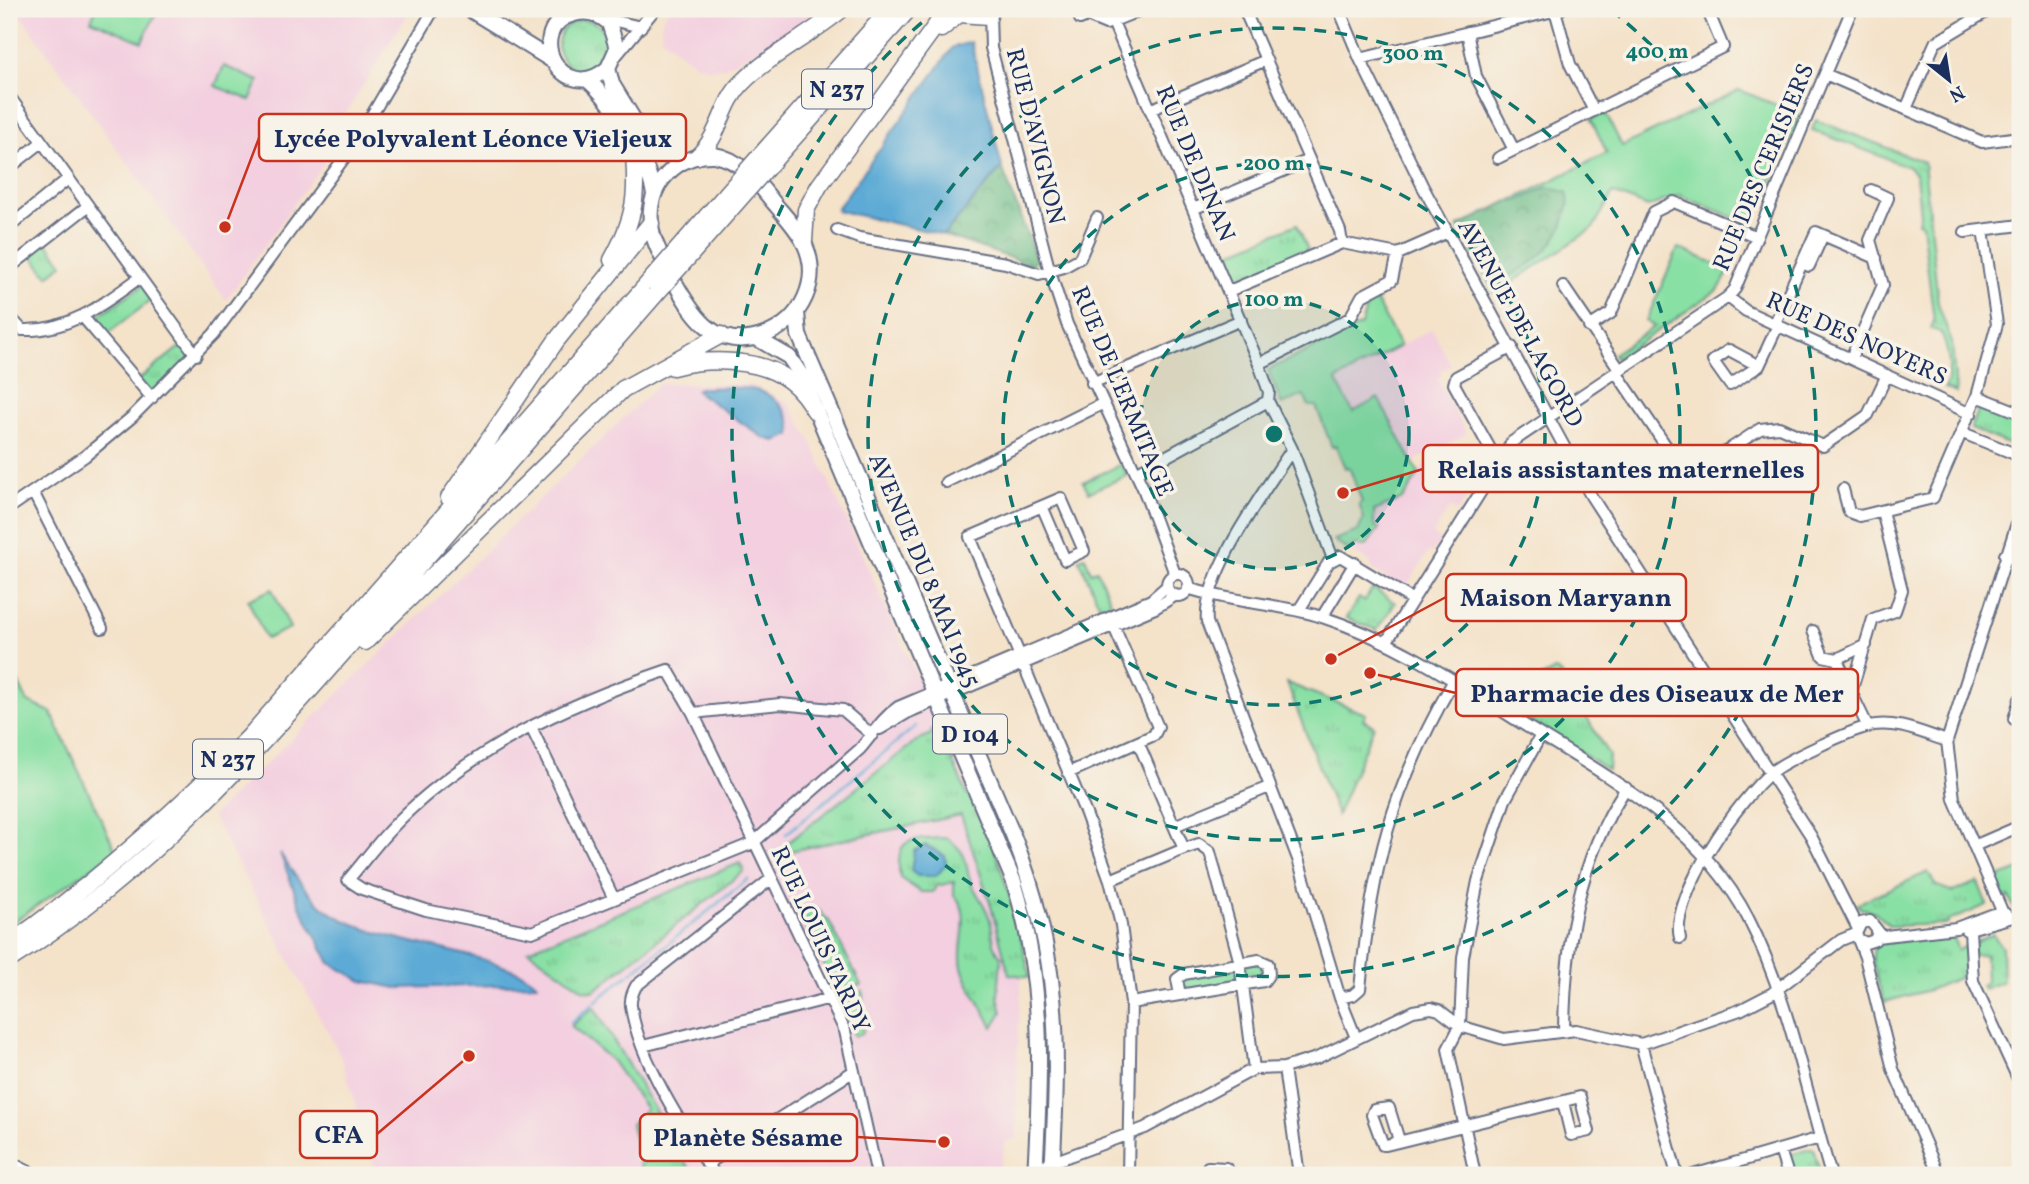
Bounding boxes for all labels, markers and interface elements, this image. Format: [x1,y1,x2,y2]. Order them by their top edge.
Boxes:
text: 400 m [1626,38,1688,67]
text: 300 m [1383,40,1443,69]
street label: RUE D'AVIGNON [996,45,1072,228]
north arrow [1913,46,1983,116]
street label: RUE DES CERISIERS [1706,59,1824,277]
road number: N 237 [802,69,872,108]
text: N [1944,78,1969,108]
street label: RUE DE DINAN [1146,80,1242,247]
callout: Lycée Polyvalent Léonce Vieljeux [259,114,686,161]
text: Lycée Polyvalent Léonce Vieljeux [274,122,673,158]
text: 200 m [1243,150,1305,179]
street label: AVENUE DE LAGORD [1448,214,1591,434]
street label: RUE DE L'ERMITAGE [1061,281,1181,502]
street label: RUE DES NOYERS [1760,285,1952,395]
text: 100 m [1244,286,1304,315]
centre of rings [1262,422,1286,446]
callout: Relais assistantes maternelles [1423,445,1818,492]
street label: AVENUE DU 8 MAI 1945 [858,448,988,693]
text: Relais assistantes maternelles [1437,453,1805,489]
callout: Maison Maryann [1446,574,1686,621]
text: Maison Maryann [1460,581,1672,617]
callout: Pharmacie des Oiseaux de Mer [1456,669,1858,716]
text: Pharmacie des Oiseaux de Mer [1470,677,1844,713]
road number: D 104 [933,714,1007,754]
road number: N 237 [193,740,263,778]
street label: RUE LOUIS TARDY [761,841,877,1039]
callout: CFA [300,1111,377,1158]
callout: Planète Sésame [640,1114,857,1161]
text: CFA [315,1118,364,1154]
text: Planète Sésame [653,1121,843,1157]

